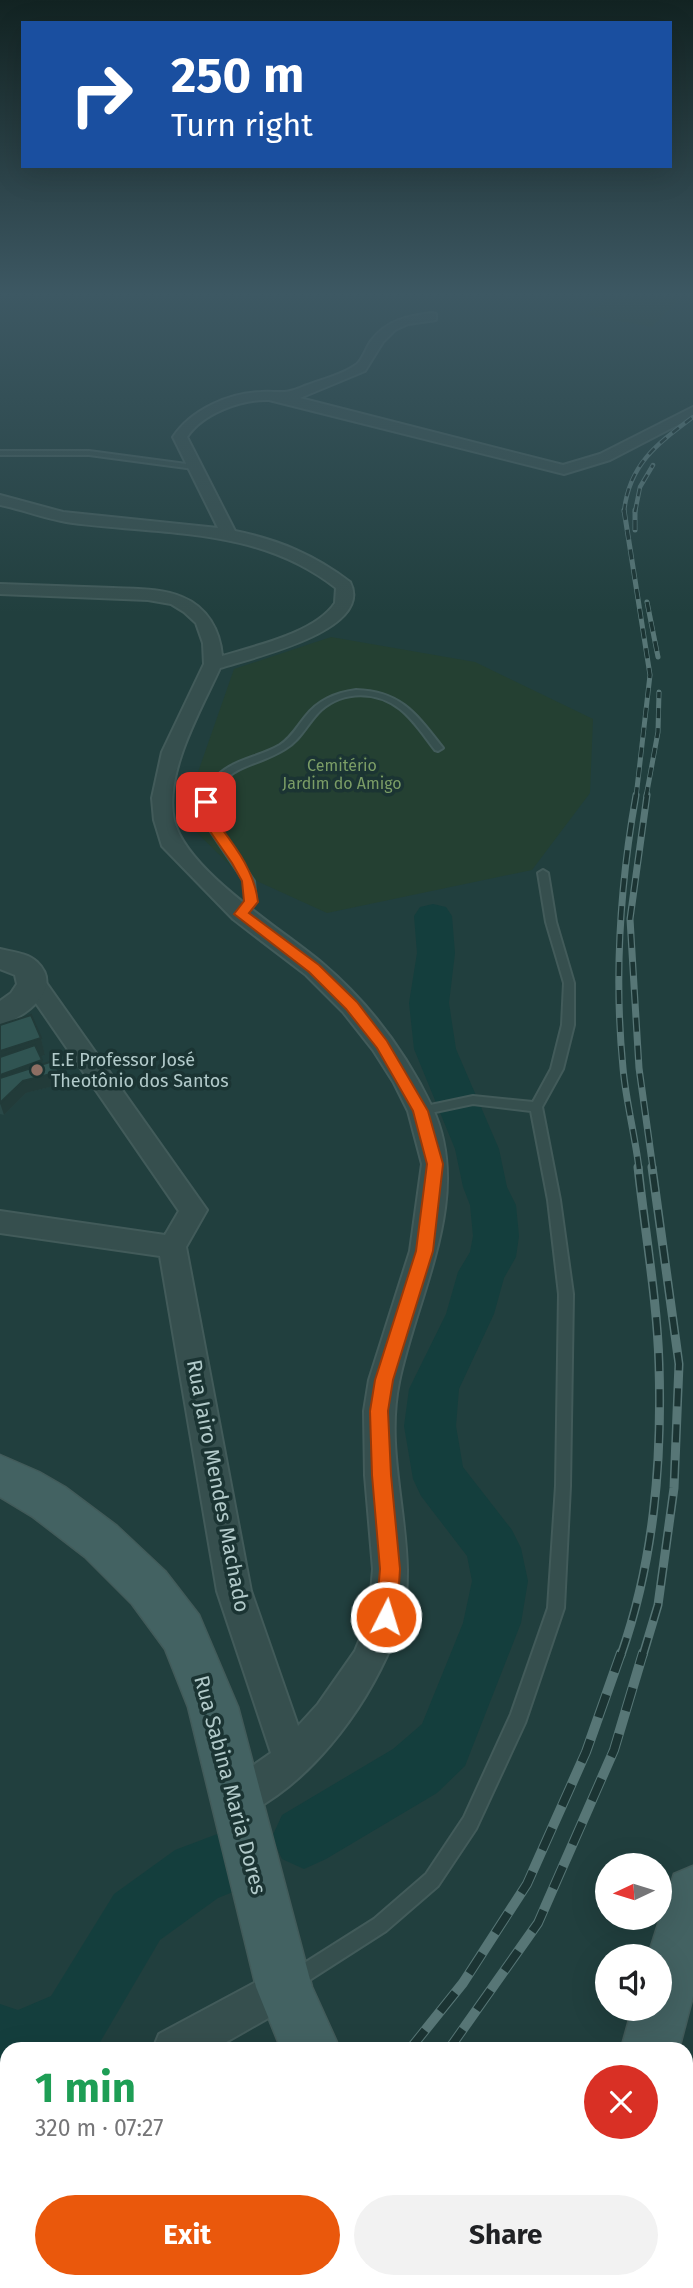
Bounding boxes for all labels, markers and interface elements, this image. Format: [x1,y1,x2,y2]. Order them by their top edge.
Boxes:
text: 250 m [171,46,304,105]
icon: right [56,49,147,140]
text: Turn right [171,106,313,144]
park label: Cemitério Jardim do Amigo [282,756,402,793]
pin [176,772,236,832]
icon: arrive [187,783,225,821]
place label: E.E Professor José Theotônio dos Santos [51,1049,229,1092]
marker: E.E Professor José Theotônio dos Santos [29,1062,45,1078]
street label: Rua Jairo Mendes Machado [181,1357,255,1615]
position arrow [349,1580,423,1654]
street label: Rua Sabina Maria Dores [188,1673,272,1898]
north arrow [595,1853,672,1930]
map controls [595,1853,672,2021]
button: sound [595,1944,672,2021]
text: 1 min [35,2063,136,2113]
button: close [584,2065,658,2139]
text: 320 m · 07:27 [35,2114,163,2142]
button: Exit [35,2195,340,2275]
button: Share [354,2195,658,2275]

